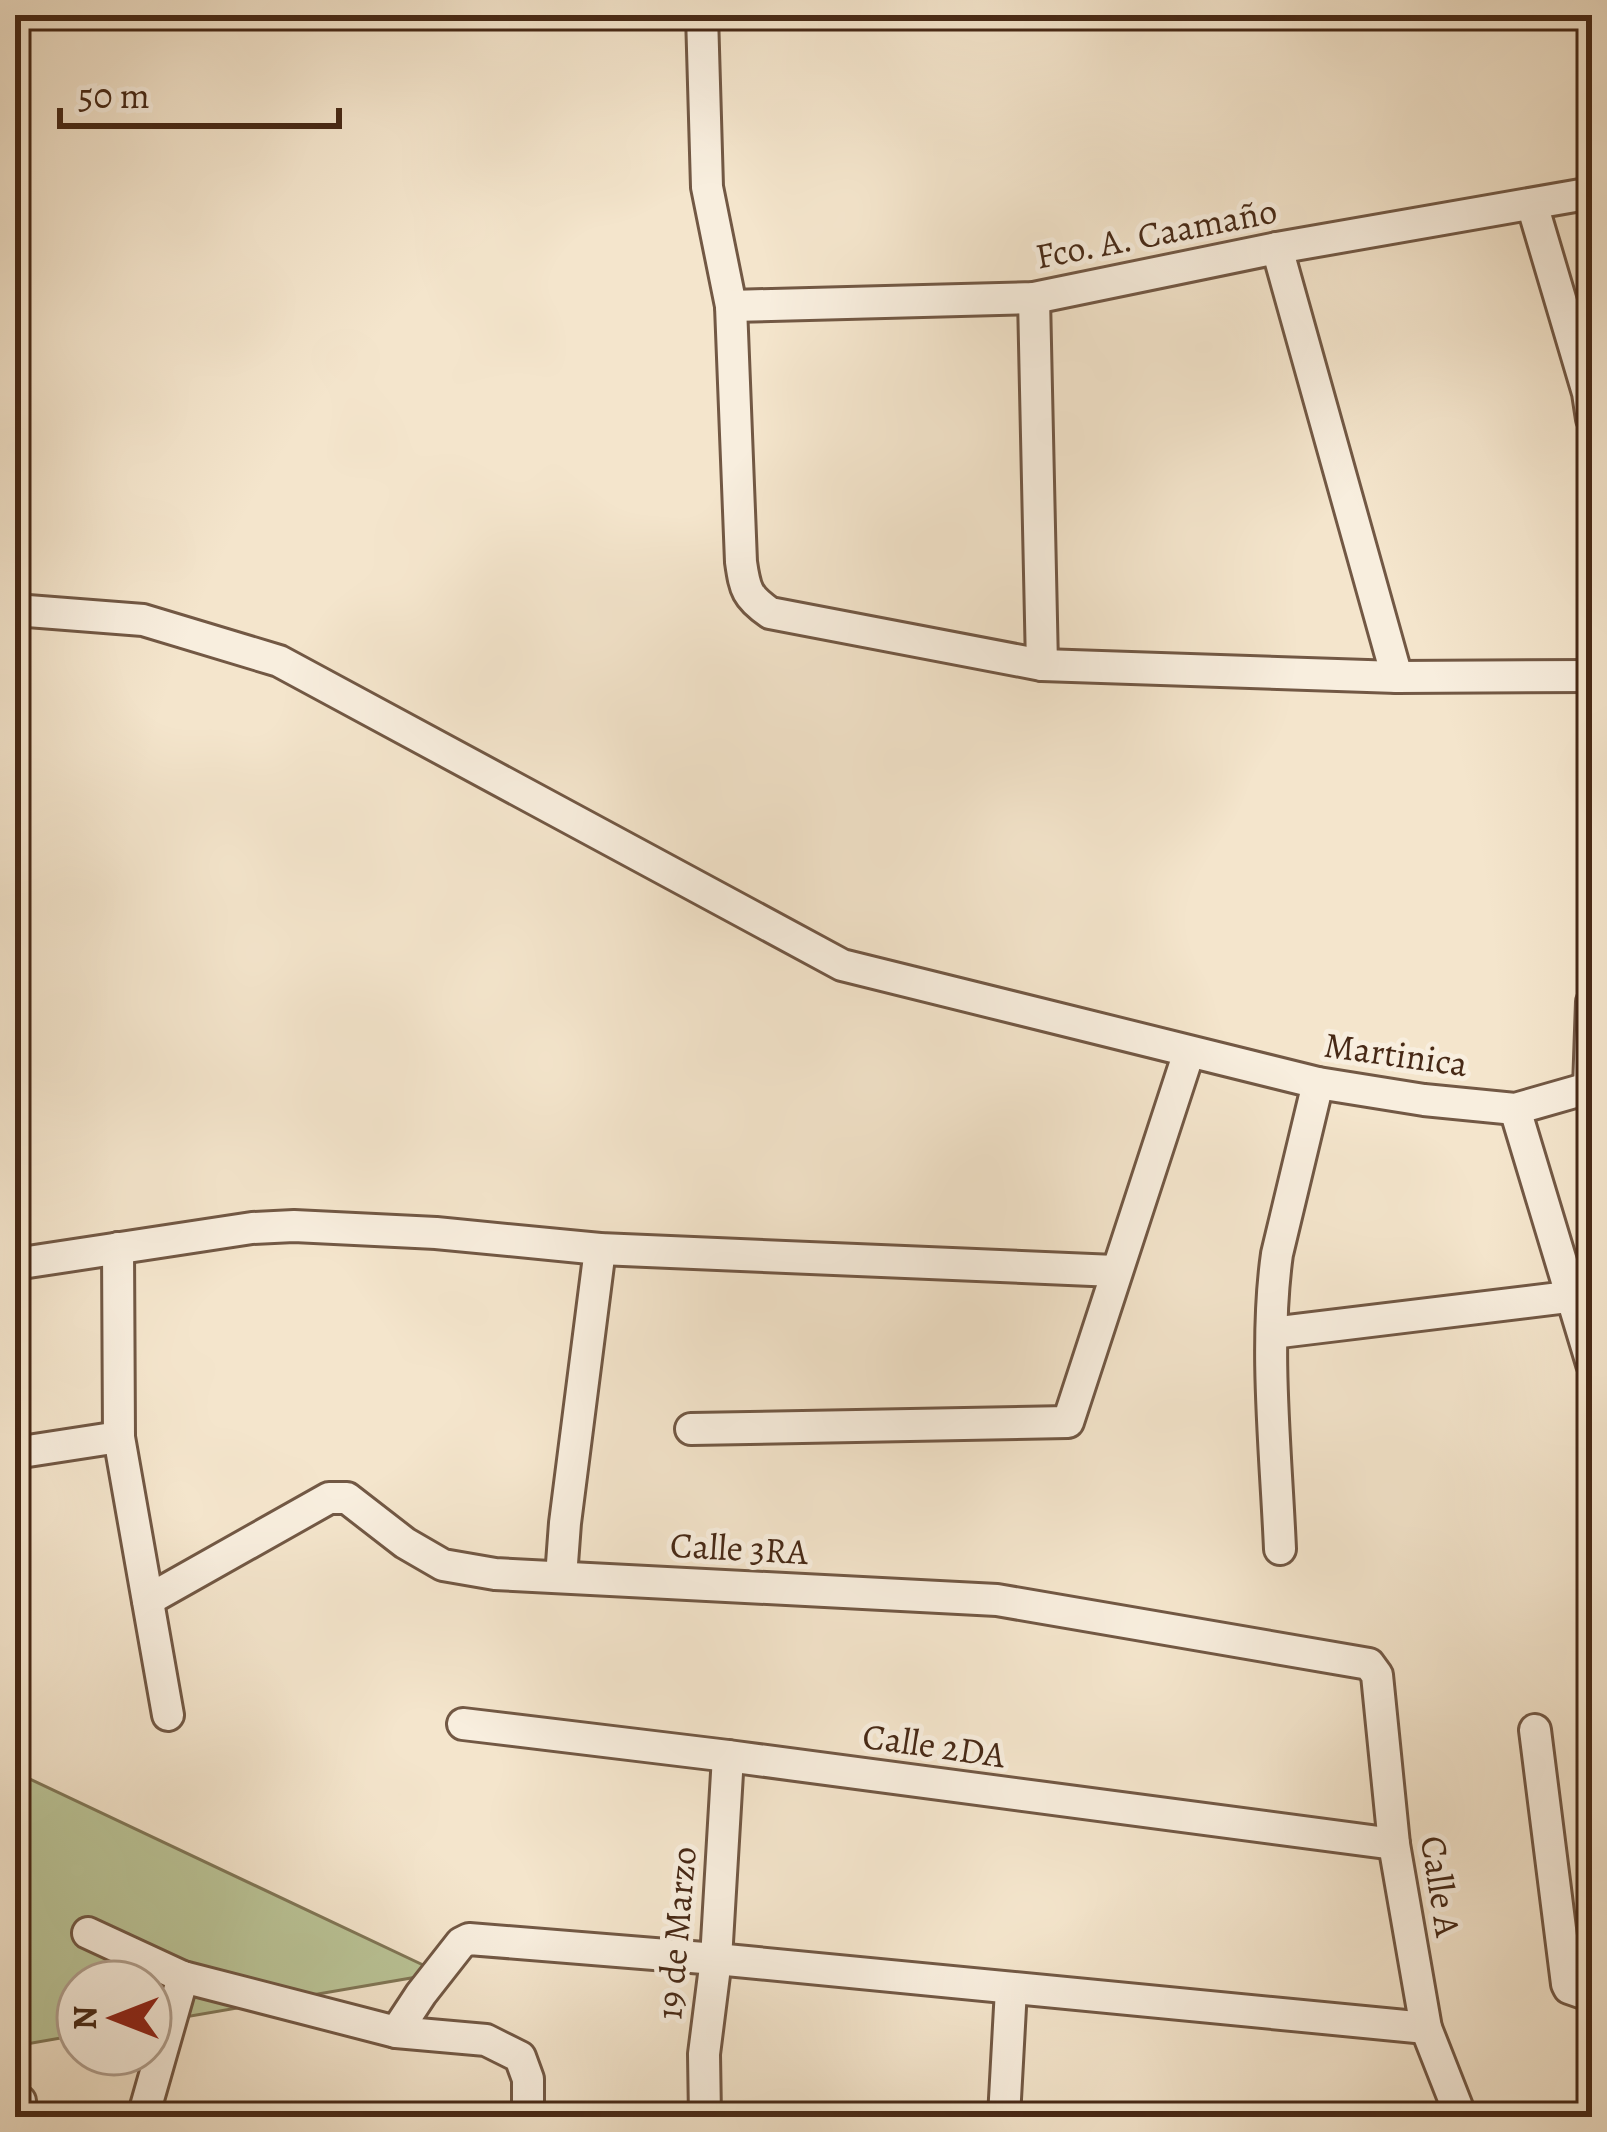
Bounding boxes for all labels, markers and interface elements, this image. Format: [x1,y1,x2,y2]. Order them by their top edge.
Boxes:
scale bar [60,54,339,128]
text: 50 m [78,71,150,120]
street label: Fco. A. Caamaño [1031,186,1281,280]
street label: Martinica [1321,1020,1471,1088]
street label: Calle 3RA [669,1520,810,1576]
street label: Calle 2DA [860,1711,1009,1779]
street label: Calle A [1409,1832,1473,1941]
street label: 19 de Marzo [644,1844,708,2022]
north arrow [54,1958,174,2078]
text: N [62,2006,107,2030]

